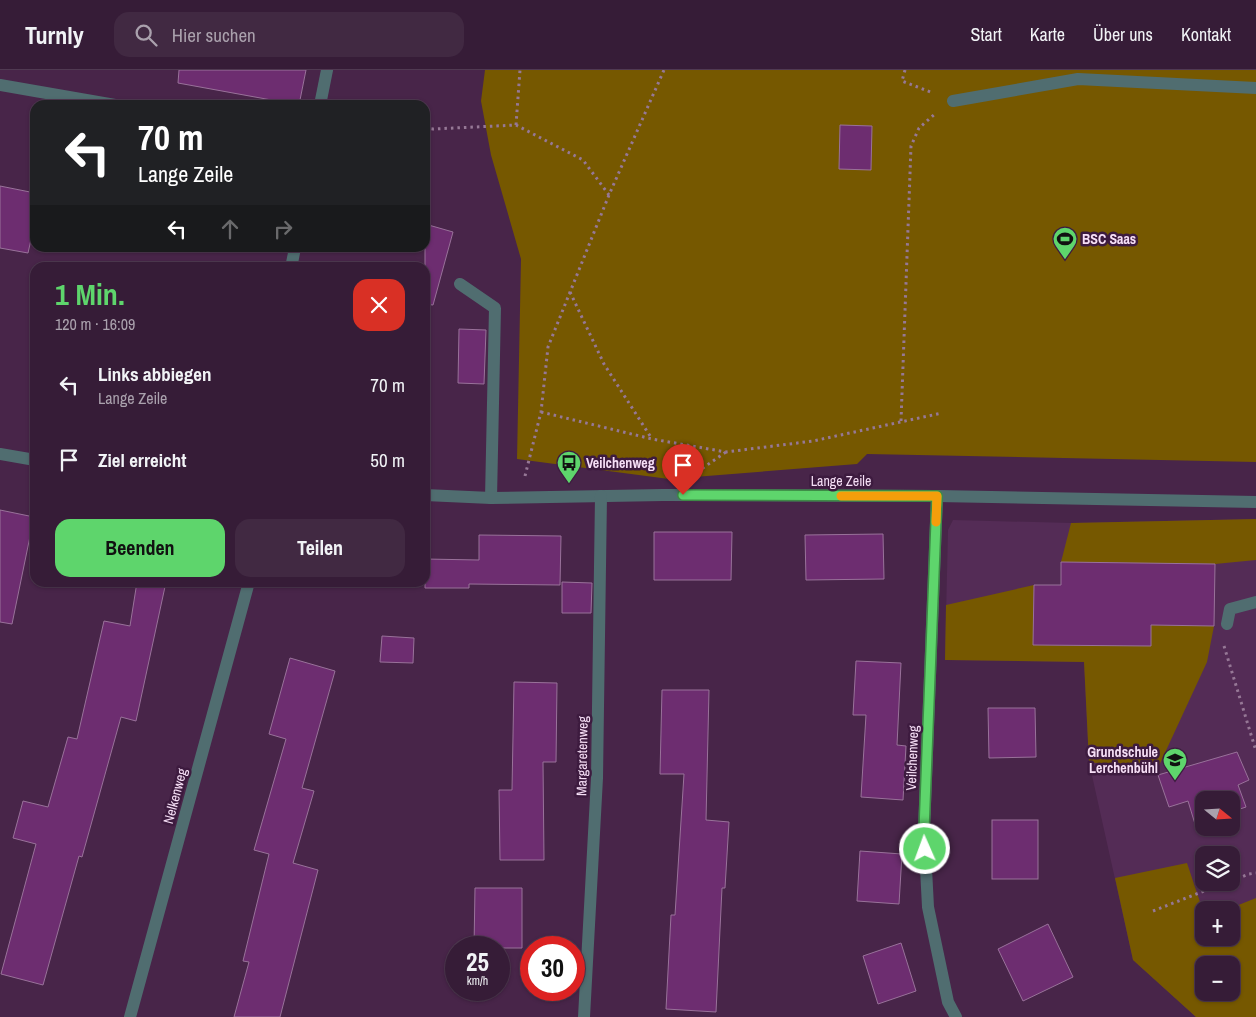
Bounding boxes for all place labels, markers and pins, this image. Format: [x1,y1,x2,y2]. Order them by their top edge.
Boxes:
sports icon: BSC Saas [1052,226,1078,260]
place label: BSC Saas [1082,230,1136,248]
pin [662,444,704,495]
bus stop icon: Veilchenweg [556,450,582,484]
place label: Veilchenweg [586,454,655,472]
place label: Grundschule Lerchenbühl [1087,743,1158,777]
school or university icon: Grundschule Lerchenbühl [1162,747,1188,781]

